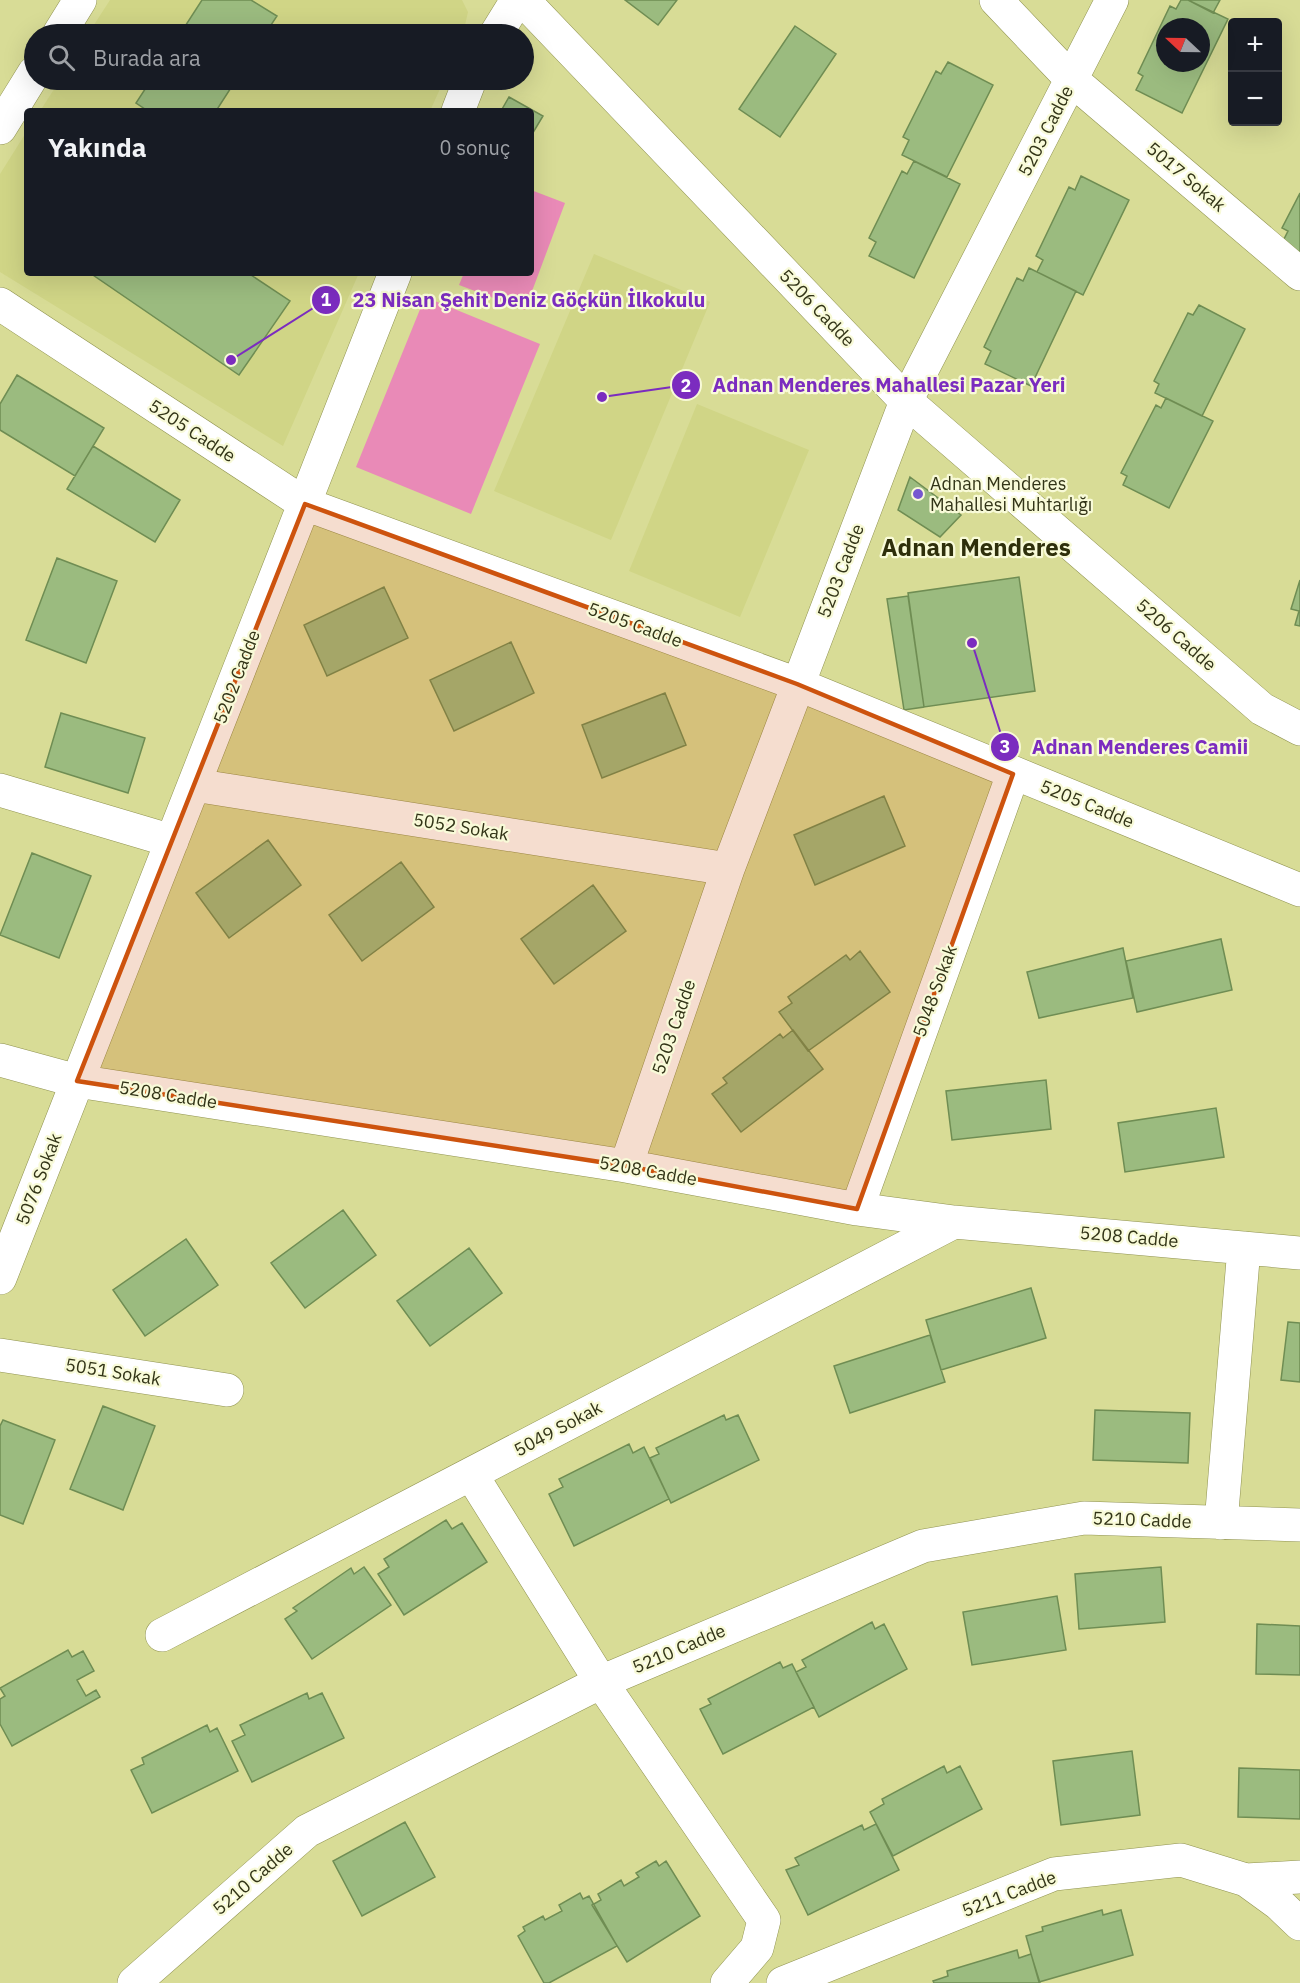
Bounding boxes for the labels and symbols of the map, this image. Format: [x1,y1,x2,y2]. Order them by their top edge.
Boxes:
north arrow [1156,18,1210,72]
street label: 5203 Cadde [1013,81,1078,180]
street label: 5017 Sokak [1142,137,1231,217]
street label: 5206 Cadde [775,264,860,351]
callout: 23 Nisan Şehit Deniz Göçkün İlkokulu [311,281,718,319]
text: 23 Nisan Şehit Deniz Göçkün İlkokulu [353,286,705,313]
text: 1 [321,288,332,311]
callout: Adnan Menderes Mahallesi Pazar Yeri [671,366,1078,404]
text: Adnan Menderes Mahallesi Pazar Yeri [712,371,1066,398]
text: 2 [681,374,691,397]
street label: 5205 Cadde [144,394,240,467]
place label: Adnan Menderes Mahallesi Muhtarlığı [930,472,1092,516]
marker: Adnan Menderes Mahallesi Muhtarlığı [911,487,925,501]
street label: 5203 Cadde [812,520,869,621]
district label: Adnan Menderes [881,531,1071,563]
street label: 5206 Cadde [1131,593,1221,676]
street label: 5205 Cadde [585,597,686,652]
street label: 5202 Cadde [208,626,265,727]
callout: Adnan Menderes Camii [990,728,1260,766]
text: Adnan Menderes Camii [1032,733,1248,760]
text: 3 [1000,735,1010,758]
street label: 5205 Cadde [1037,774,1137,833]
street label: 5052 Sokak [412,808,511,845]
street label: 5048 Sokak [907,941,962,1040]
street label: 5203 Cadde [647,976,701,1077]
street label: 5208 Cadde [117,1075,219,1114]
street label: 5076 Sokak [11,1129,67,1228]
street label: 5208 Cadde [597,1151,699,1190]
street label: 5208 Cadde [1079,1221,1179,1252]
street label: 5051 Sokak [64,1353,163,1390]
street label: 5049 Sokak [510,1396,606,1461]
street label: 5210 Cadde [1092,1506,1192,1533]
street label: 5210 Cadde [629,1619,729,1678]
street label: 5210 Cadde [208,1837,298,1920]
street label: 5211 Cadde [958,1865,1059,1922]

